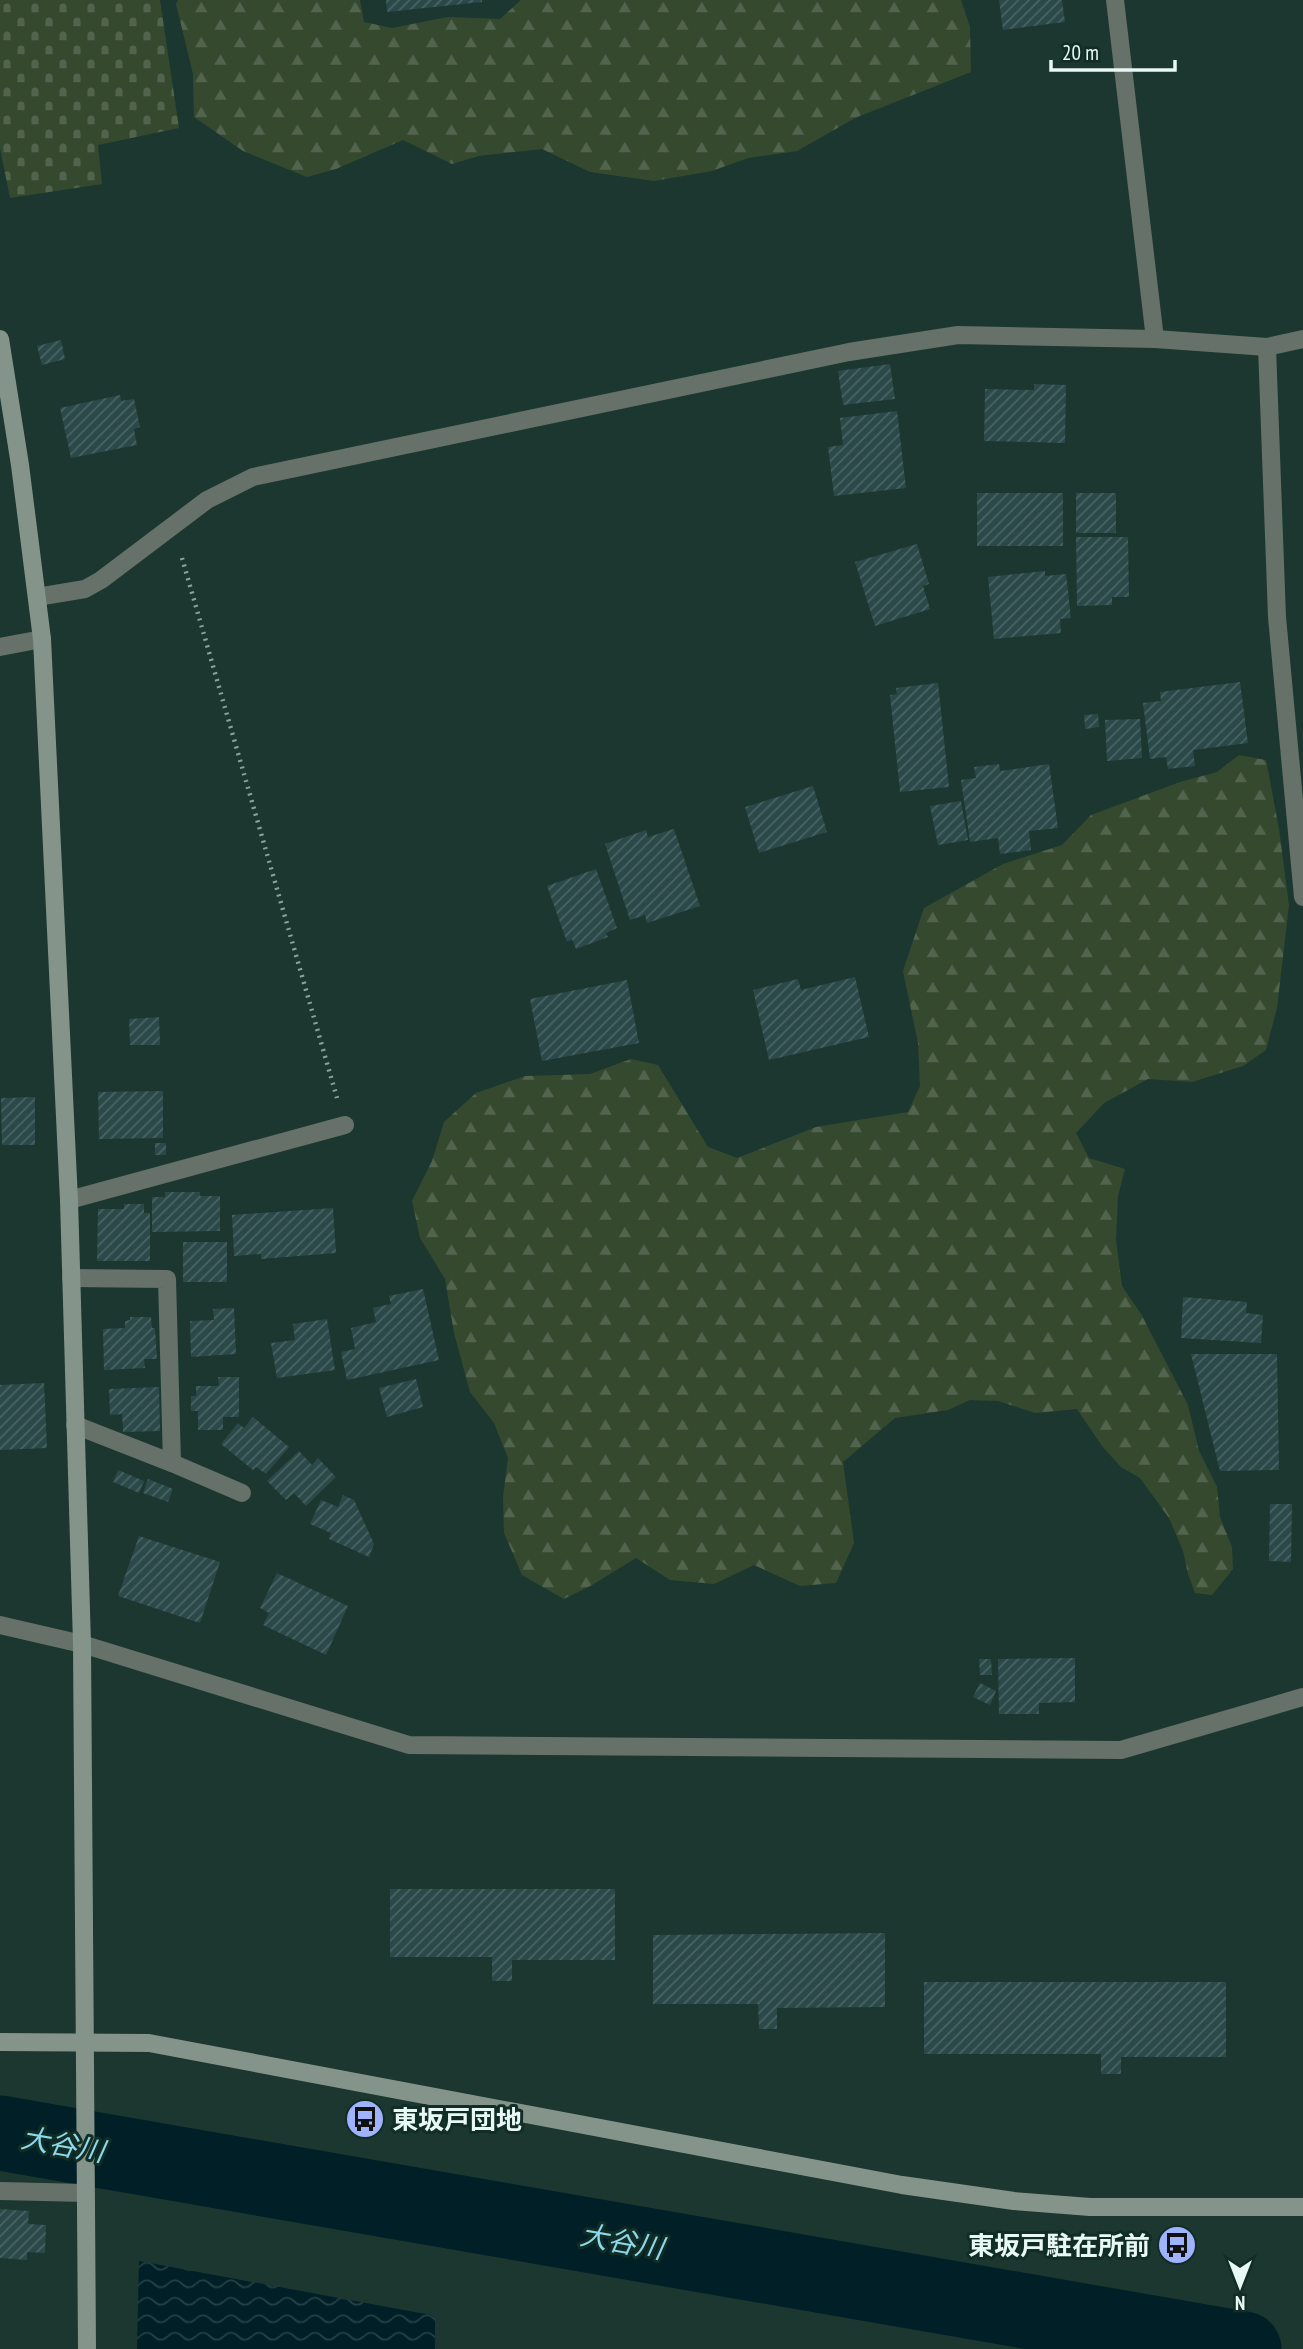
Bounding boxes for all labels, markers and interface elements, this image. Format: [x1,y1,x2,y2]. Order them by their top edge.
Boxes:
scale bar [1051,28,1175,72]
text: 20 m [1062,39,1099,66]
bus stop icon: 東坂戸団地 [344,2098,386,2140]
place label: 東坂戸団地 [392,2103,522,2136]
water label: 大谷川 [18,2118,111,2170]
water label: 大谷川 [577,2215,670,2267]
bus stop icon: 東坂戸駐在所前 [1156,2224,1198,2266]
place label: 東坂戸駐在所前 [968,2229,1150,2262]
north arrow [1205,2251,1275,2321]
text: N [1235,2291,1245,2315]

